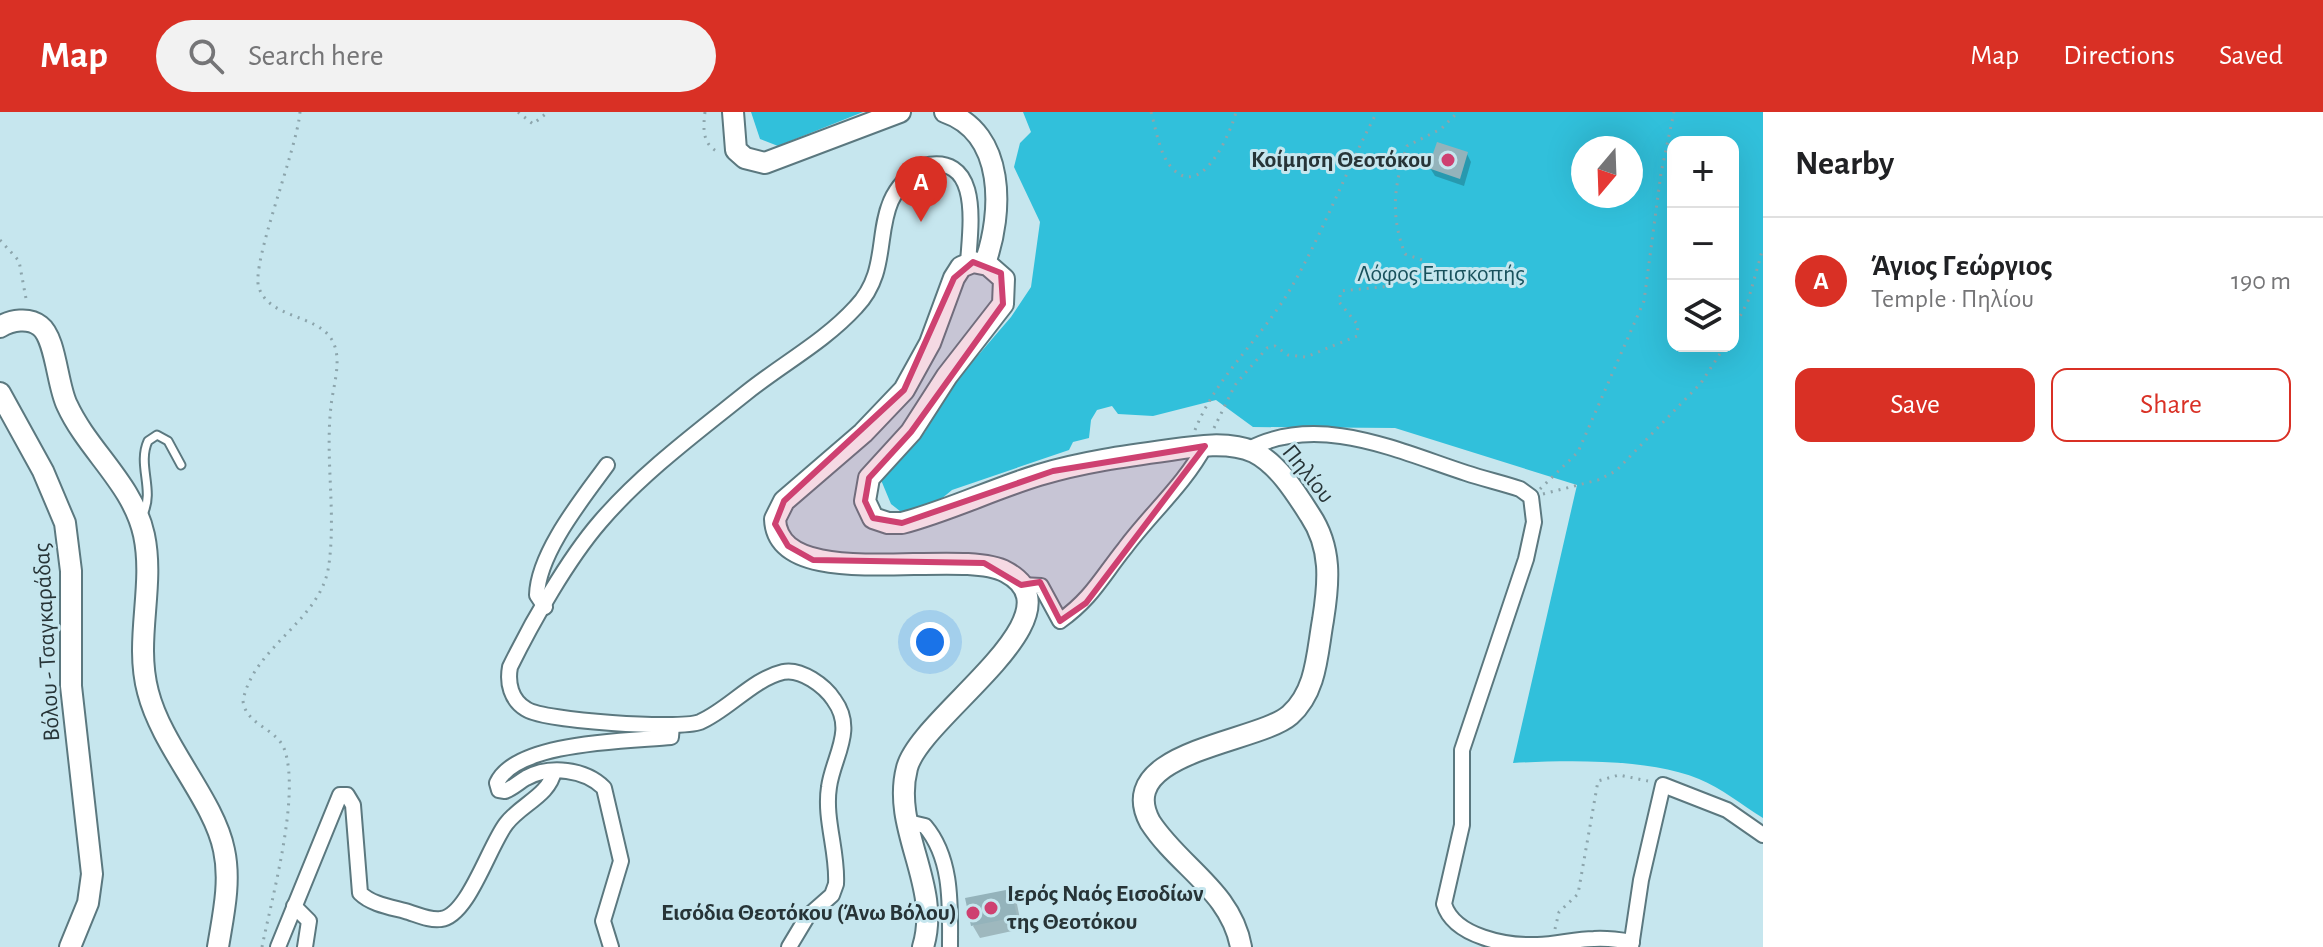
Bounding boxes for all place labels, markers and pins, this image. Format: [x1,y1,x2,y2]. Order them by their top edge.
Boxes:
place label: Κοίμηση Θεοτόκου [1251,148,1432,172]
marker: Κοίμηση Θεοτόκου [1439,151,1457,169]
pin: A [895,156,947,222]
place label: Ιερός Ναός Εισοδίων της Θεοτόκου [1006,882,1204,934]
marker: Ιερός Ναός Εισοδίων της Θεοτόκου [982,899,1000,917]
place label: Εισόδια Θεοτόκου (Άνω Βόλου) [661,901,957,925]
marker: Εισόδια Θεοτόκου (Άνω Βόλου) [964,904,982,922]

